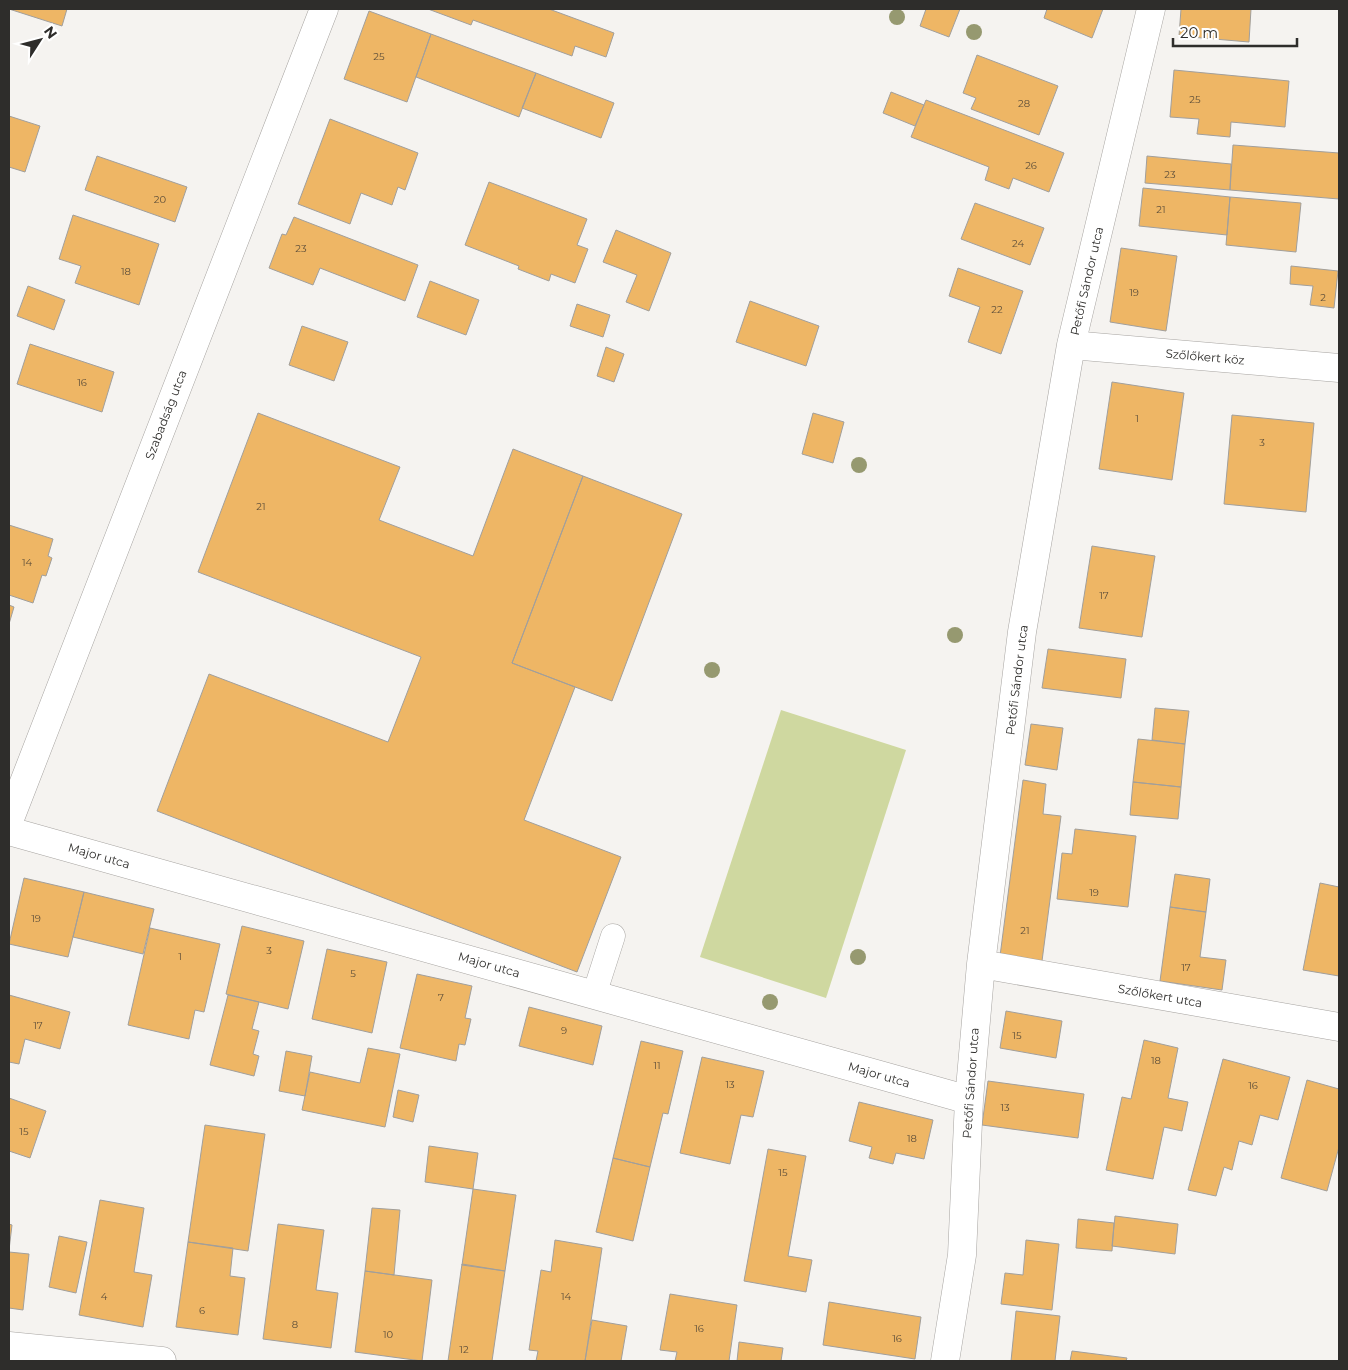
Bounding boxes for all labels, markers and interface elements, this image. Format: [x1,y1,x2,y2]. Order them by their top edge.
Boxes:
north arrow [15,15,65,65]
scale bar [1173,15,1297,47]
text: N [40,22,61,42]
text: 20 m [1180,23,1218,42]
house number: 25 [373,50,385,63]
house number: 25 [1189,93,1201,106]
house number: 28 [1018,97,1030,110]
house number: 26 [1025,159,1037,172]
house number: 23 [1164,168,1176,181]
house number: 20 [154,193,167,206]
house number: 21 [1156,203,1166,216]
street label: Petőfi Sándor utca [1067,225,1106,337]
house number: 24 [1012,237,1024,250]
house number: 23 [295,242,307,255]
house number: 18 [121,265,131,278]
house number: 19 [1129,286,1139,299]
house number: 2 [1320,291,1326,304]
house number: 22 [991,303,1003,316]
street label: Szőlőkert köz [1165,346,1245,367]
street label: Szabadság utca [142,368,190,462]
house number: 16 [77,376,87,389]
house number: 1 [1135,412,1139,425]
house number: 3 [1259,436,1265,449]
house number: 21 [256,500,266,513]
house number: 14 [22,556,32,569]
house number: 17 [1099,589,1109,602]
street label: Petőfi Sándor utca [1002,624,1031,736]
street label: Major utca [66,840,132,872]
house number: 19 [1089,886,1099,899]
house number: 19 [31,912,41,925]
house number: 21 [1020,924,1030,937]
house number: 3 [266,944,272,957]
street label: Major utca [456,949,522,981]
house number: 1 [178,950,182,963]
house number: 17 [1181,961,1191,974]
house number: 5 [350,967,356,980]
street label: Szőlőkert utca [1117,981,1203,1010]
house number: 7 [438,991,444,1004]
house number: 17 [33,1019,43,1032]
house number: 9 [561,1024,567,1037]
street label: Petőfi Sándor utca [959,1027,982,1139]
house number: 15 [1012,1029,1022,1042]
house number: 18 [1151,1054,1161,1067]
house number: 11 [653,1059,661,1072]
street label: Major utca [846,1059,912,1091]
house number: 13 [725,1078,735,1091]
house number: 16 [1248,1079,1258,1092]
house number: 13 [1000,1101,1010,1114]
house number: 15 [19,1125,29,1138]
house number: 18 [907,1132,917,1145]
house number: 15 [778,1166,788,1179]
house number: 4 [101,1290,108,1303]
house number: 14 [561,1290,571,1303]
house number: 6 [199,1304,205,1317]
house number: 8 [292,1318,298,1331]
house number: 16 [694,1322,704,1335]
house number: 10 [383,1328,393,1341]
house number: 16 [892,1332,902,1345]
house number: 12 [459,1343,469,1356]

